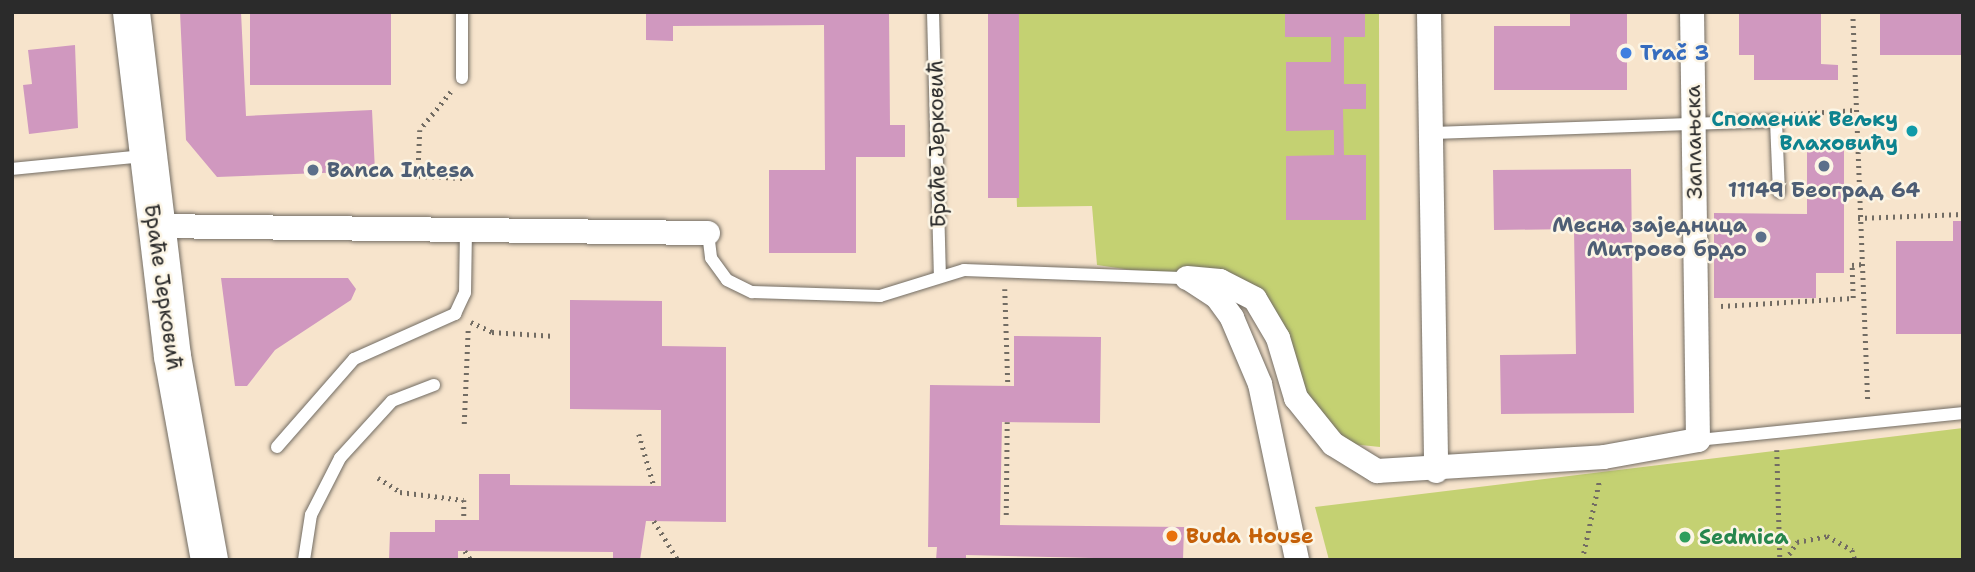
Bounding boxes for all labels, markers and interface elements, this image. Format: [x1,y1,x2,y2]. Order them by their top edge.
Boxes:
place label: Trač 3 [1640,40,1709,66]
marker: Trač 3 [1618,45,1634,61]
street label: Браће Јерковић [923,60,951,228]
street label: Заплањска [1680,85,1708,199]
place label: Споменик Вељку Влаховићу [1711,106,1898,156]
marker: Споменик Вељку Влаховићу [1904,123,1920,139]
place label: Banca Intesa [327,157,474,183]
marker: 11149 Београд 64 [1816,158,1832,174]
marker: Banca Intesa [305,162,321,178]
place label: 11149 Београд 64 [1728,177,1920,203]
street label: Браће Јерковић [139,202,187,372]
place label: Месна заједница Митрово брдо [1552,212,1747,262]
marker: Месна заједница Митрово брдо [1753,229,1769,245]
place label: Buda House [1186,523,1314,549]
place label: Sedmica [1699,524,1789,550]
marker: Buda House [1164,528,1180,544]
marker: Sedmica [1677,529,1693,545]

